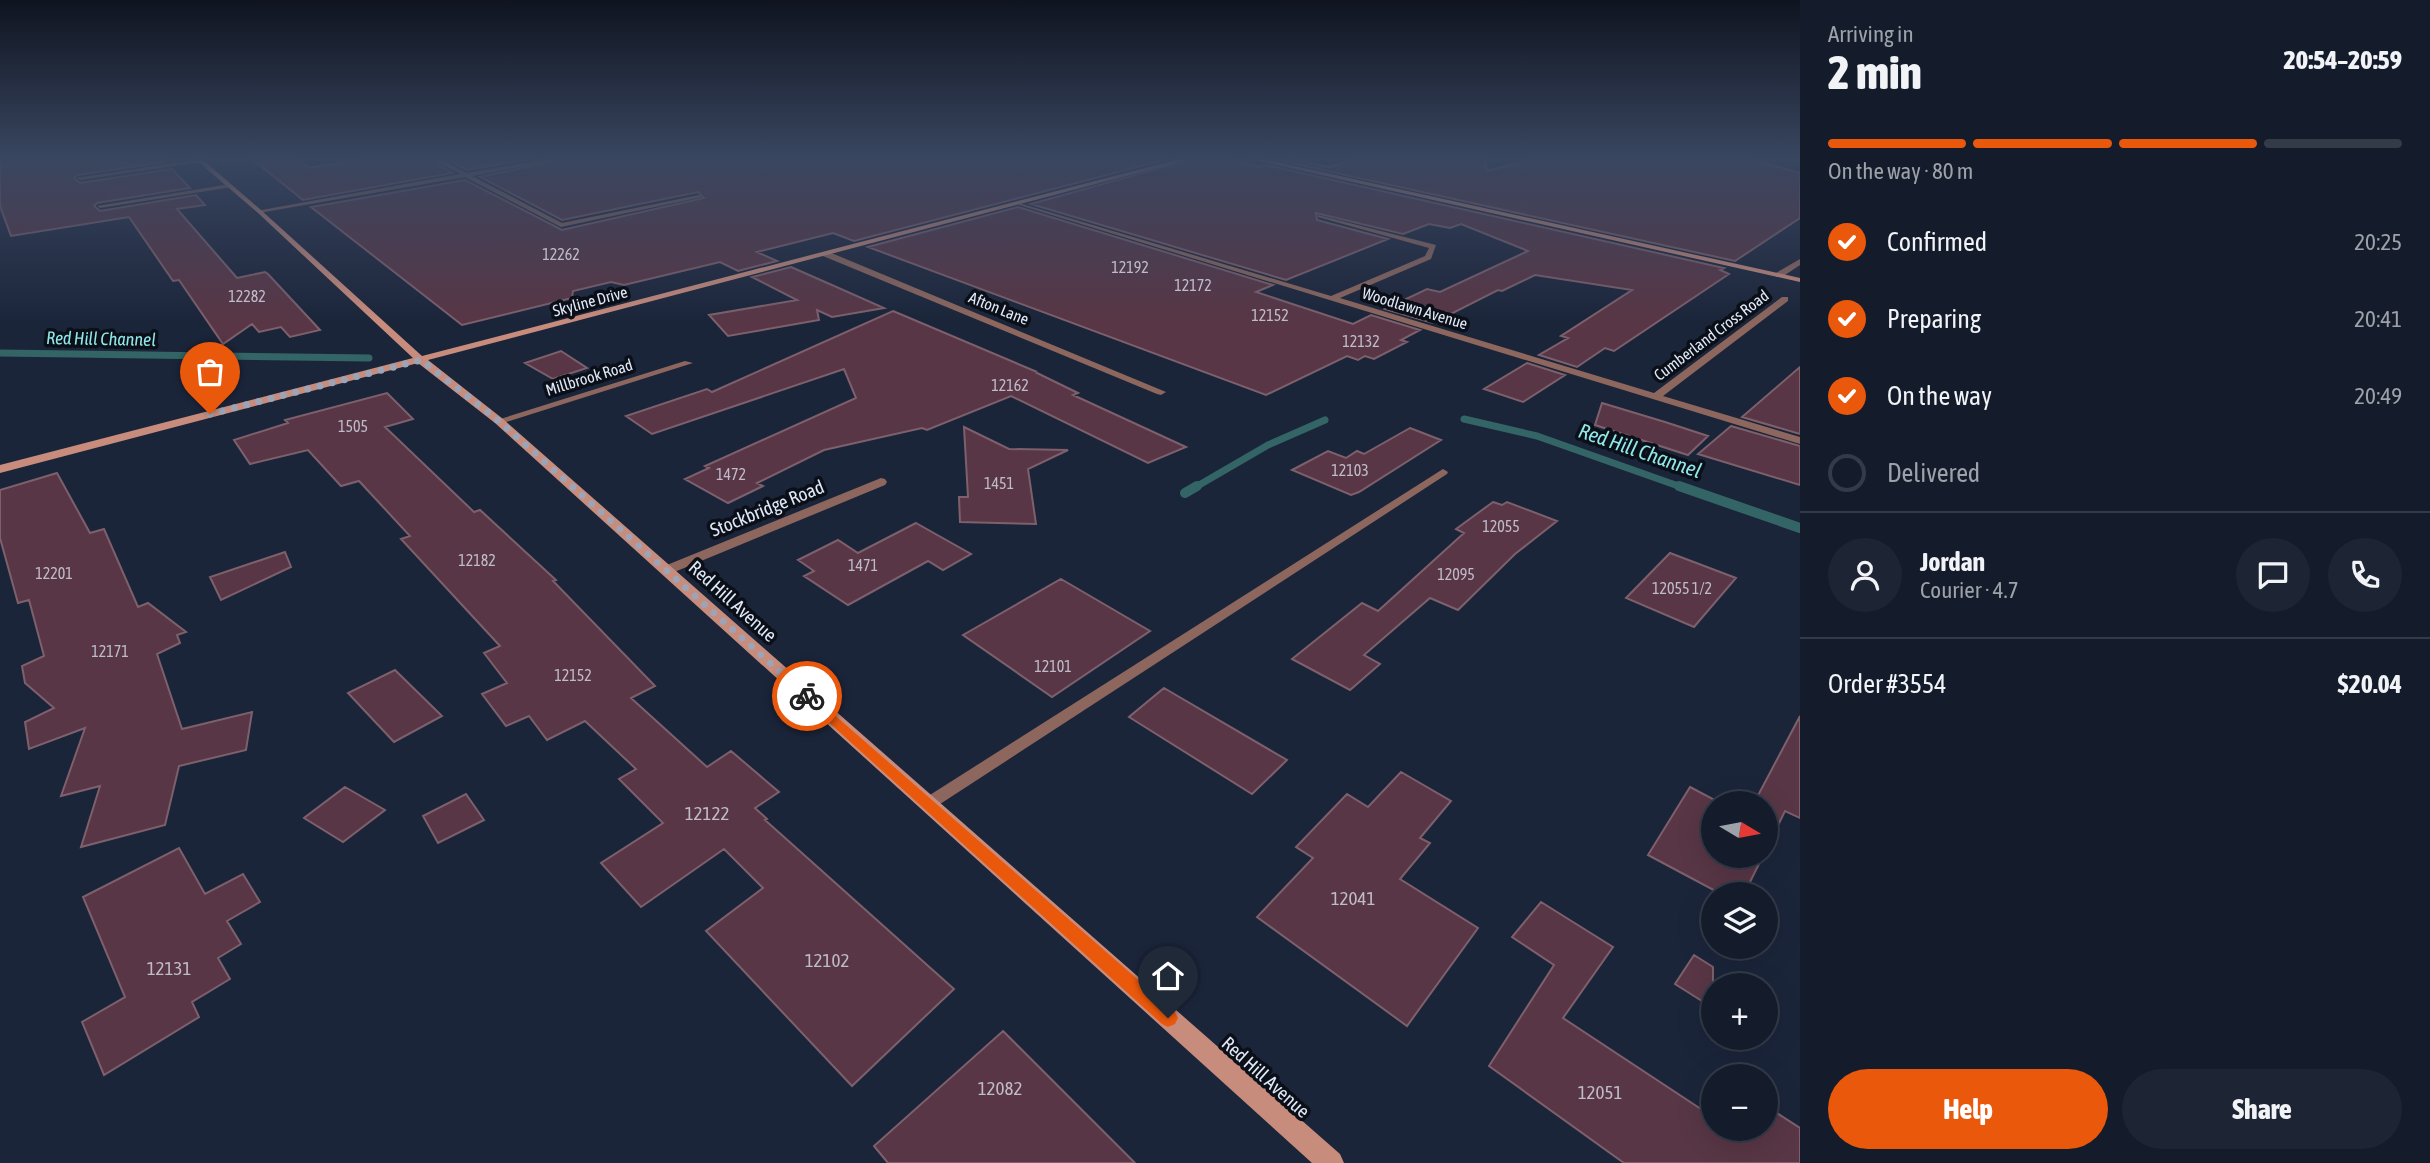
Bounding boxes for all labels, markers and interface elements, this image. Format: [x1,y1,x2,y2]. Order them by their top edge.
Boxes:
text: Arriving in [1828,21,1914,47]
text: 20:54–20:59 [2284,45,2402,75]
text: 2 min [1828,46,1922,99]
text: On the way · 80 m [1828,158,1973,184]
icon: check [1828,223,1866,261]
text: Confirmed [1887,227,1987,257]
text: 20:25 [2354,229,2402,255]
house number: 12262 [542,245,580,263]
house number: 12192 [1111,258,1149,276]
house number: 12172 [1174,276,1212,294]
street label: Skyline Drive [551,282,630,321]
street label: Woodlawn Avenue [1360,283,1470,333]
street label: Cumberland Cross Road [1650,286,1772,384]
house number: 12282 [228,287,266,305]
street label: Afton Lane [966,288,1032,328]
icon: check [1828,300,1866,338]
text: Preparing [1887,304,1981,334]
house number: 12152 [1251,306,1289,324]
text: 20:41 [2354,306,2402,332]
water label: Red Hill Channel [46,327,156,350]
house number: 12132 [1342,332,1380,350]
pin [180,342,240,414]
icon: bag [191,353,229,391]
street label: Millbrook Road [543,355,635,399]
house number: 12162 [991,376,1029,394]
icon: check [1828,377,1866,415]
text: On the way [1887,381,1992,411]
text: 20:49 [2354,383,2402,409]
house number: 1505 [338,417,368,435]
water label: Red Hill Channel [1576,418,1705,482]
text: Delivered [1887,458,1980,488]
house number: 12103 [1331,461,1369,479]
house number: 1472 [716,465,746,483]
house number: 1451 [984,474,1014,492]
street label: Stockbridge Road [707,475,827,541]
house number: 12055 [1482,517,1520,535]
button: person [1828,538,1902,612]
button: chat [2236,538,2310,612]
button: phone [2328,538,2402,612]
text: Jordan [1920,547,1985,577]
house number: 12182 [458,551,496,569]
street label: Red Hill Avenue [685,556,781,646]
house number: 1471 [848,556,878,574]
house number: 12201 [35,564,73,582]
house number: 12095 [1437,565,1475,583]
text: Courier · 4.7 [1920,577,2019,603]
house number: 12055 1/2 [1652,579,1712,597]
house number: 12171 [91,642,129,660]
house number: 12101 [1034,657,1072,675]
courier [772,661,842,731]
house number: 12152 [554,666,592,684]
text: Order #3554 [1828,669,1947,699]
text: $20.04 [2338,669,2402,699]
icon: bike [788,677,826,715]
north arrow [1701,791,1778,868]
map controls [1701,791,1778,1141]
house number: 12122 [685,802,729,824]
button: layers [1701,882,1778,959]
house number: 12041 [1331,887,1375,909]
pin [1138,946,1198,1018]
house number: 12102 [805,949,849,971]
house number: 12131 [147,957,191,979]
icon: home [1149,957,1187,995]
button: + [1701,973,1778,1050]
street label: Red Hill Avenue [1218,1032,1314,1122]
button: − [1701,1064,1778,1141]
button: Help [1828,1069,2108,1149]
button: Share [2122,1069,2402,1149]
house number: 12082 [978,1077,1022,1099]
house number: 12051 [1578,1081,1622,1103]

